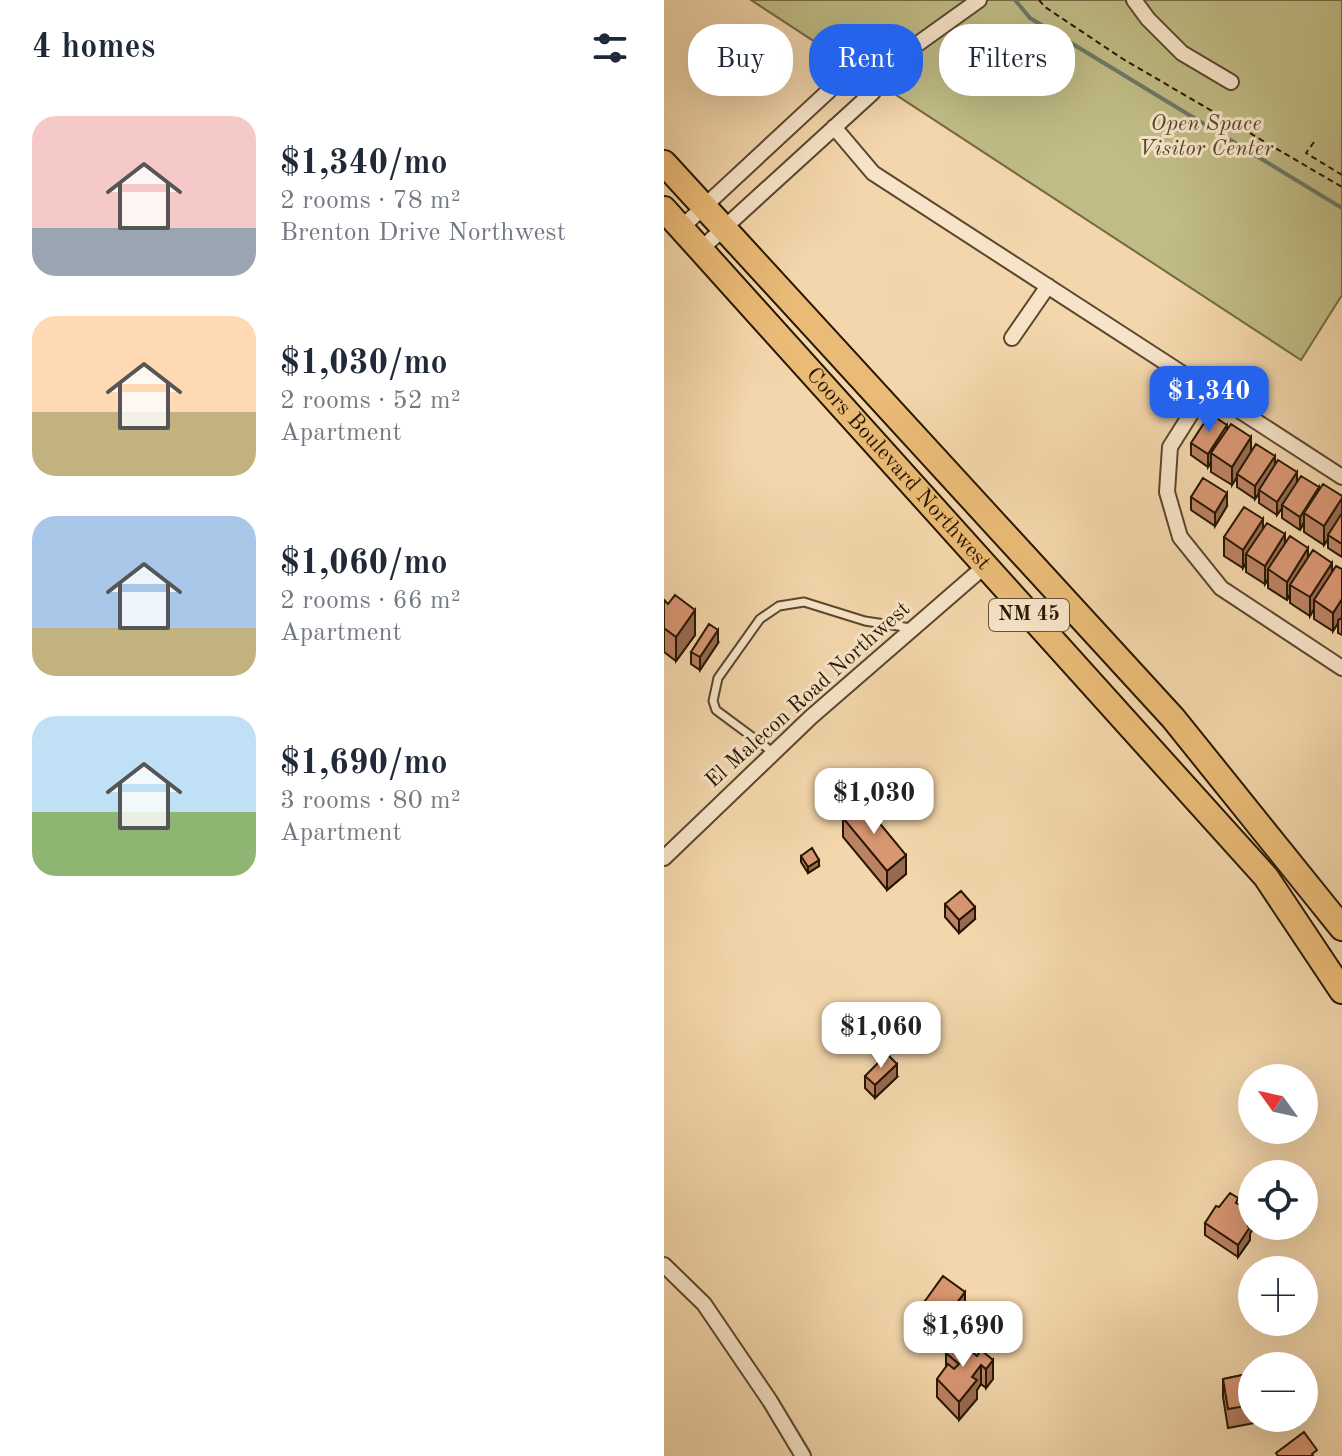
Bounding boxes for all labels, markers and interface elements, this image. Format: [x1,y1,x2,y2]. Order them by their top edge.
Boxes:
chip: Buy [688,24,793,96]
chip: Rent [809,24,923,96]
chip: Filters [939,24,1075,96]
icon: filters [588,26,632,70]
text: 4 homes [32,31,155,65]
park label: Open Space Visitor Center [1139,113,1274,160]
text: $1,340/mo [280,147,448,181]
icon: home [96,148,192,244]
text: 2 rooms · 78 m² [280,188,461,214]
text: Brenton Drive Northwest [280,220,566,246]
text: $1,030/mo [280,347,448,381]
icon: home [96,348,192,444]
street label: Coors Boulevard Northwest [802,364,995,574]
pin: $1,340 [1144,366,1274,434]
text: $1,340 [1168,379,1250,405]
text: 2 rooms · 52 m² [280,388,461,414]
text: Apartment [280,420,402,446]
text: $1,060/mo [280,547,448,581]
icon: home [96,548,192,644]
text: 2 rooms · 66 m² [280,588,461,614]
street label: El Malecon Road Northwest [702,598,914,792]
road number: NM 45 [989,599,1069,631]
text: Apartment [280,620,402,646]
text: $1,690/mo [280,747,448,781]
icon: home [96,748,192,844]
pin: $1,030 [809,768,939,836]
text: $1,030 [833,781,915,807]
text: 3 rooms · 80 m² [280,788,461,814]
text: Apartment [280,820,402,846]
pin: $1,060 [816,1002,946,1070]
text: $1,060 [840,1015,922,1041]
north arrow [1238,1064,1318,1144]
map controls [1238,1064,1318,1432]
button: locate [1238,1160,1318,1240]
button: + [1238,1256,1318,1336]
pin: $1,690 [898,1301,1028,1369]
text: $1,690 [922,1314,1004,1340]
button: − [1238,1352,1318,1432]

